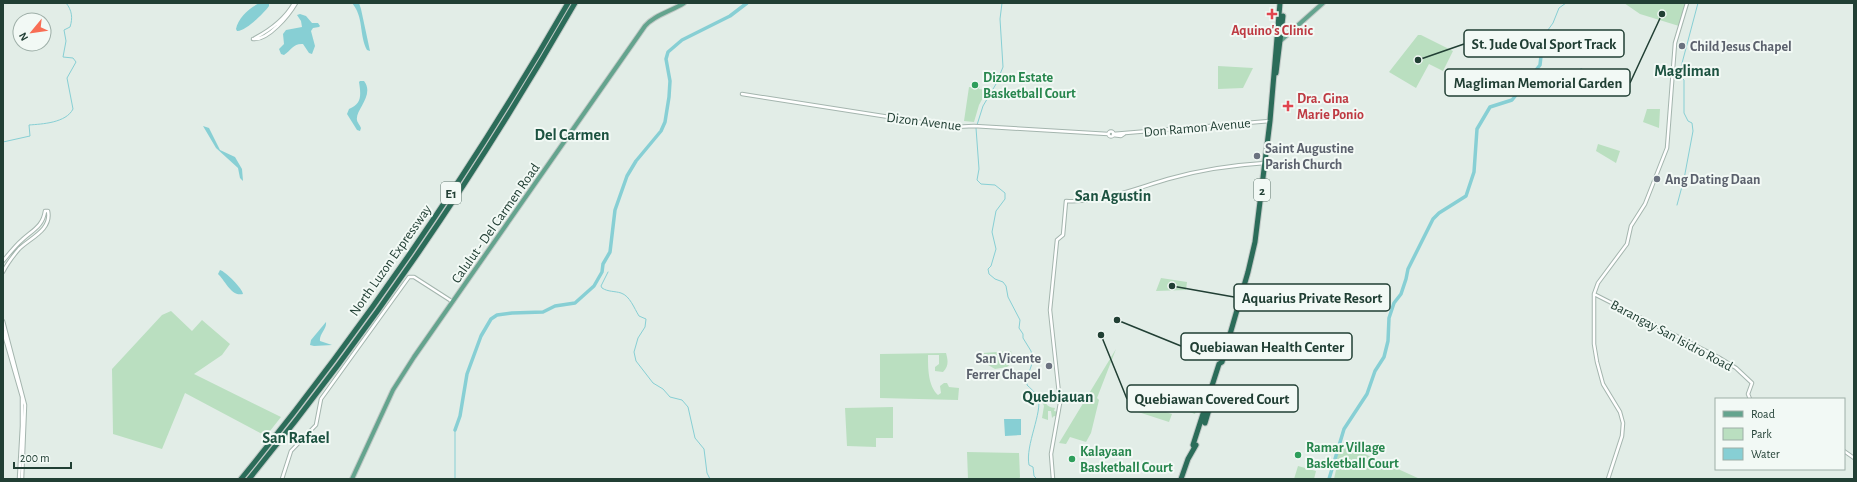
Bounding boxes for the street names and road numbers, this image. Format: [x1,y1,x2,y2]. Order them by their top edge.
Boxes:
street label: Dizon Avenue [886,110,962,134]
street label: Don Ramon Avenue [1143,116,1251,140]
street label: Calulut - Del Carmen Road [449,161,542,286]
road number: 2 [1254,179,1270,201]
road number: E1 [441,182,461,204]
street label: North Luzon Expressway [347,202,434,319]
street label: Barangay San Isidro Road [1608,298,1735,374]

